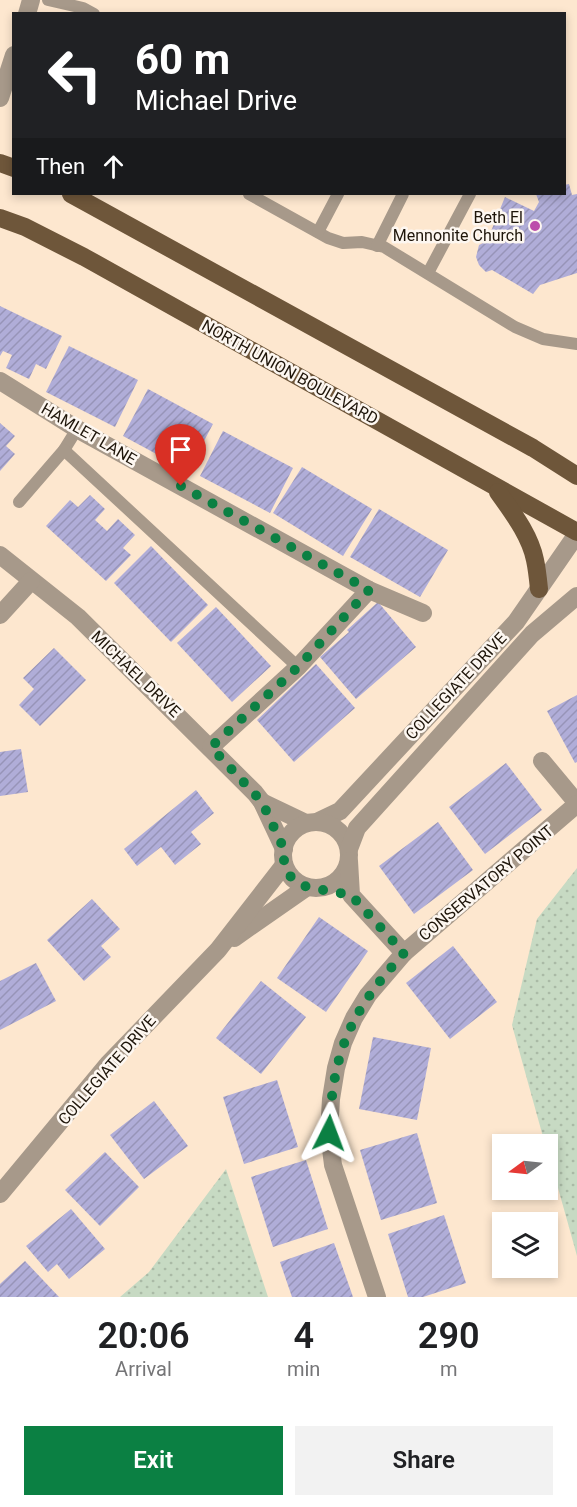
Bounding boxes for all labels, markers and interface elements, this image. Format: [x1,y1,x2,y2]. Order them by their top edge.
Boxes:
text: 60 m [135,35,230,84]
icon: left [36,36,114,114]
text: Michael Drive [135,85,297,117]
icon: ahead [97,150,130,183]
text: Then [36,154,85,179]
place label: Beth El Mennonite Church [393,208,523,245]
marker: Beth El Mennonite Church [528,219,542,233]
street label: NORTH UNION BOULEVARD [199,316,381,428]
street label: HAMLET LANE [38,399,140,469]
pin [155,424,206,486]
icon: arrive [164,433,197,466]
street label: MICHAEL DRIVE [88,627,184,721]
street label: COLLEGIATE DRIVE [402,629,510,743]
street label: CONSERVATORY POINT [415,821,557,945]
street label: COLLEGIATE DRIVE [54,1011,160,1129]
position arrow [297,1101,361,1165]
north arrow [492,1134,558,1200]
map controls [492,1134,558,1278]
button: layers [492,1212,558,1278]
text: 20:06 [97,1315,190,1357]
text: 4 [293,1315,314,1357]
text: 290 [418,1315,480,1357]
text: Arrival [115,1357,172,1381]
text: min [287,1357,320,1381]
text: m [440,1357,457,1381]
button: Exit [24,1426,283,1495]
button: Share [295,1426,553,1495]

